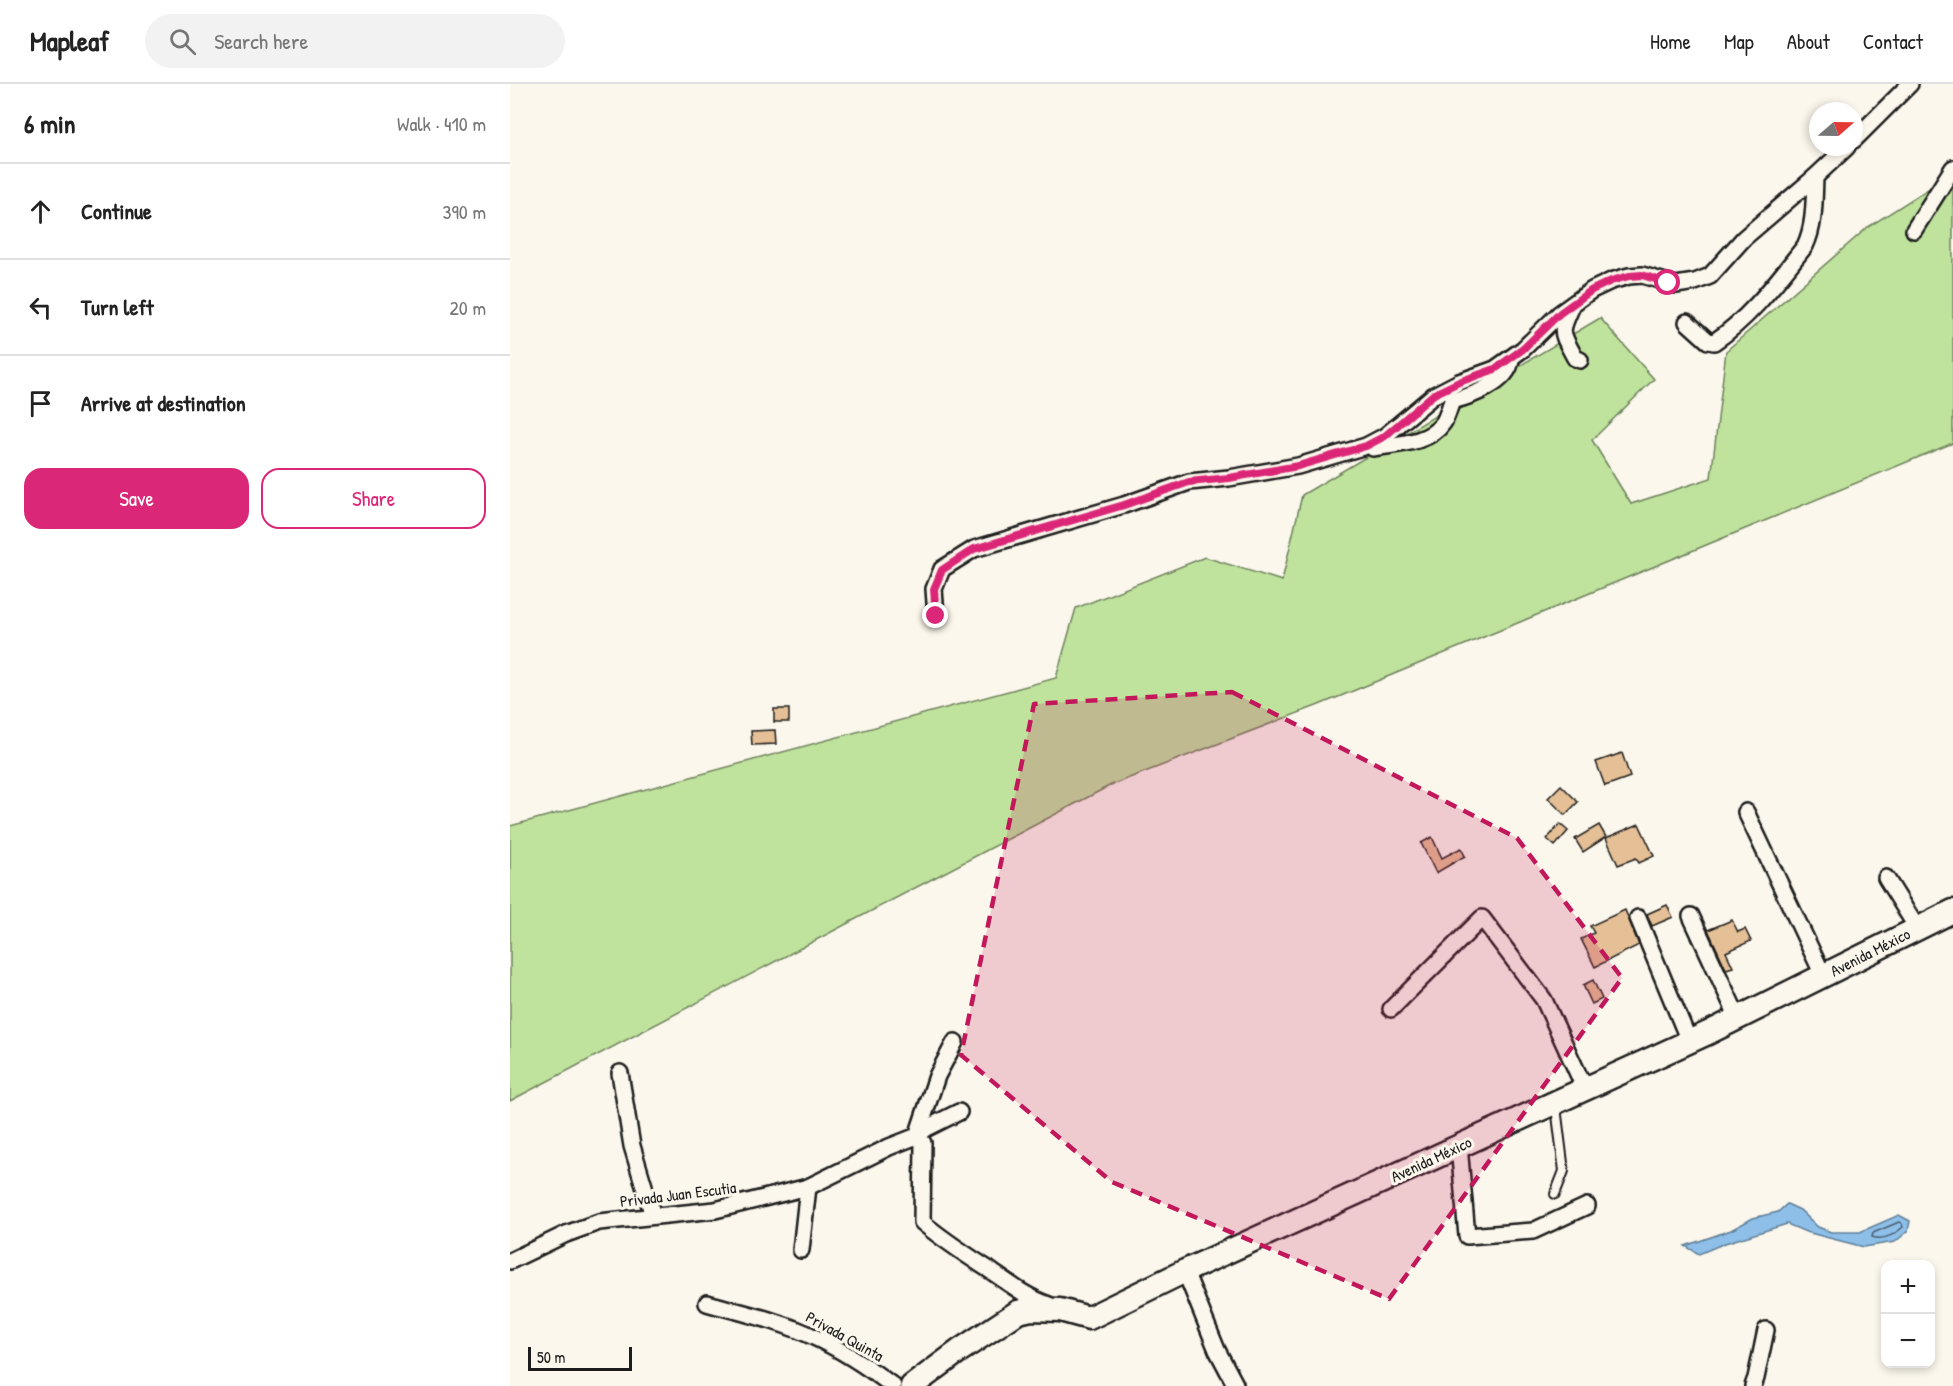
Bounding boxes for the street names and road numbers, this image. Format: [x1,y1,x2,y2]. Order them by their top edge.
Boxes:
street label: Avenida México [1826,922,1914,982]
street label: Avenida México [1387,1130,1476,1187]
street label: Privada Juan Escutia [619,1176,737,1212]
street label: Privada Quinta [802,1306,888,1366]

